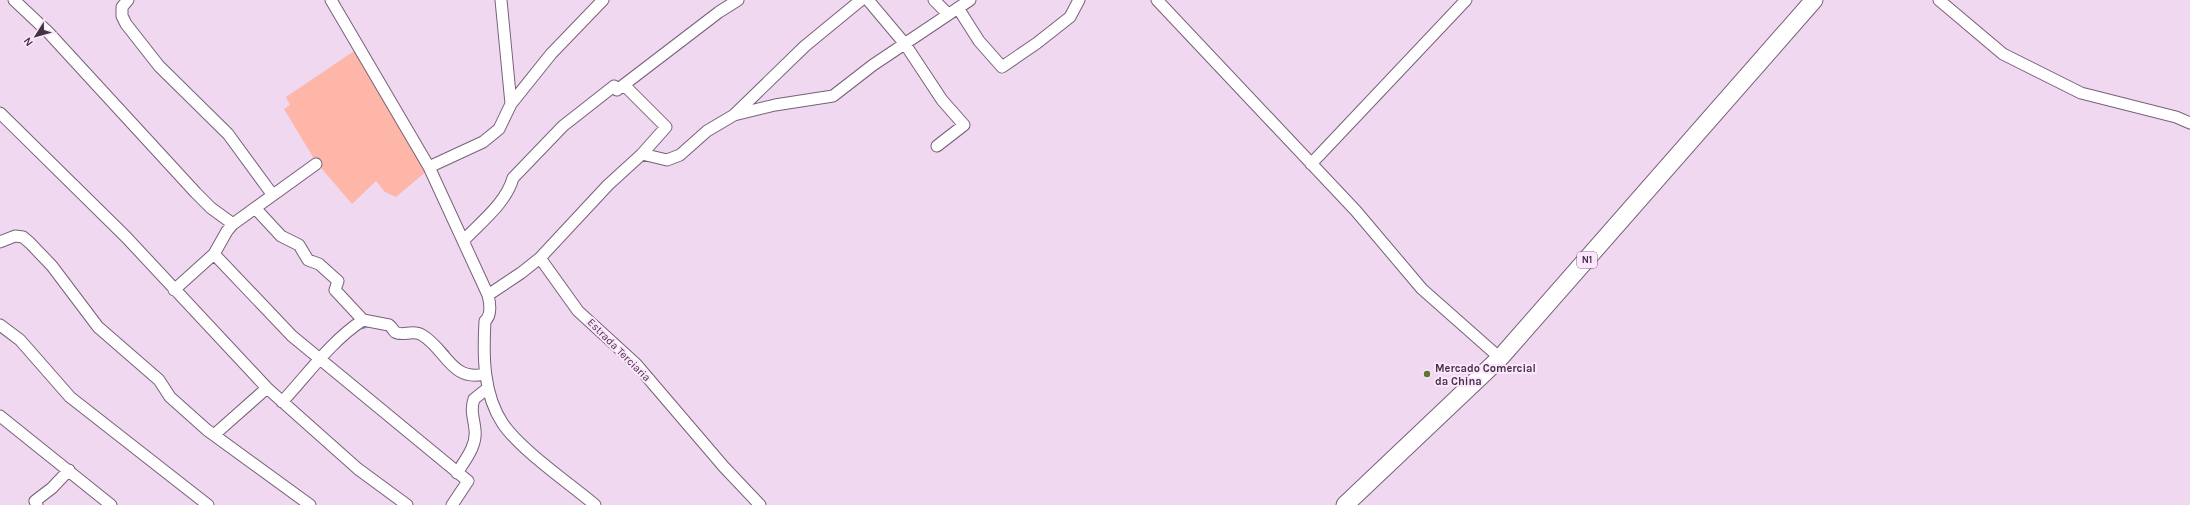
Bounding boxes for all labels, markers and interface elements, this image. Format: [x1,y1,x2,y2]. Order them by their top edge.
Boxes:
north arrow [16,16,56,56]
text: N [21,35,36,49]
road number: N1 [1577,252,1597,268]
street label: Estrada Terciaria [585,316,653,384]
place label: Mercado Comercial da China [1435,362,1536,388]
marker: Mercado Comercial da China [1422,369,1432,379]

